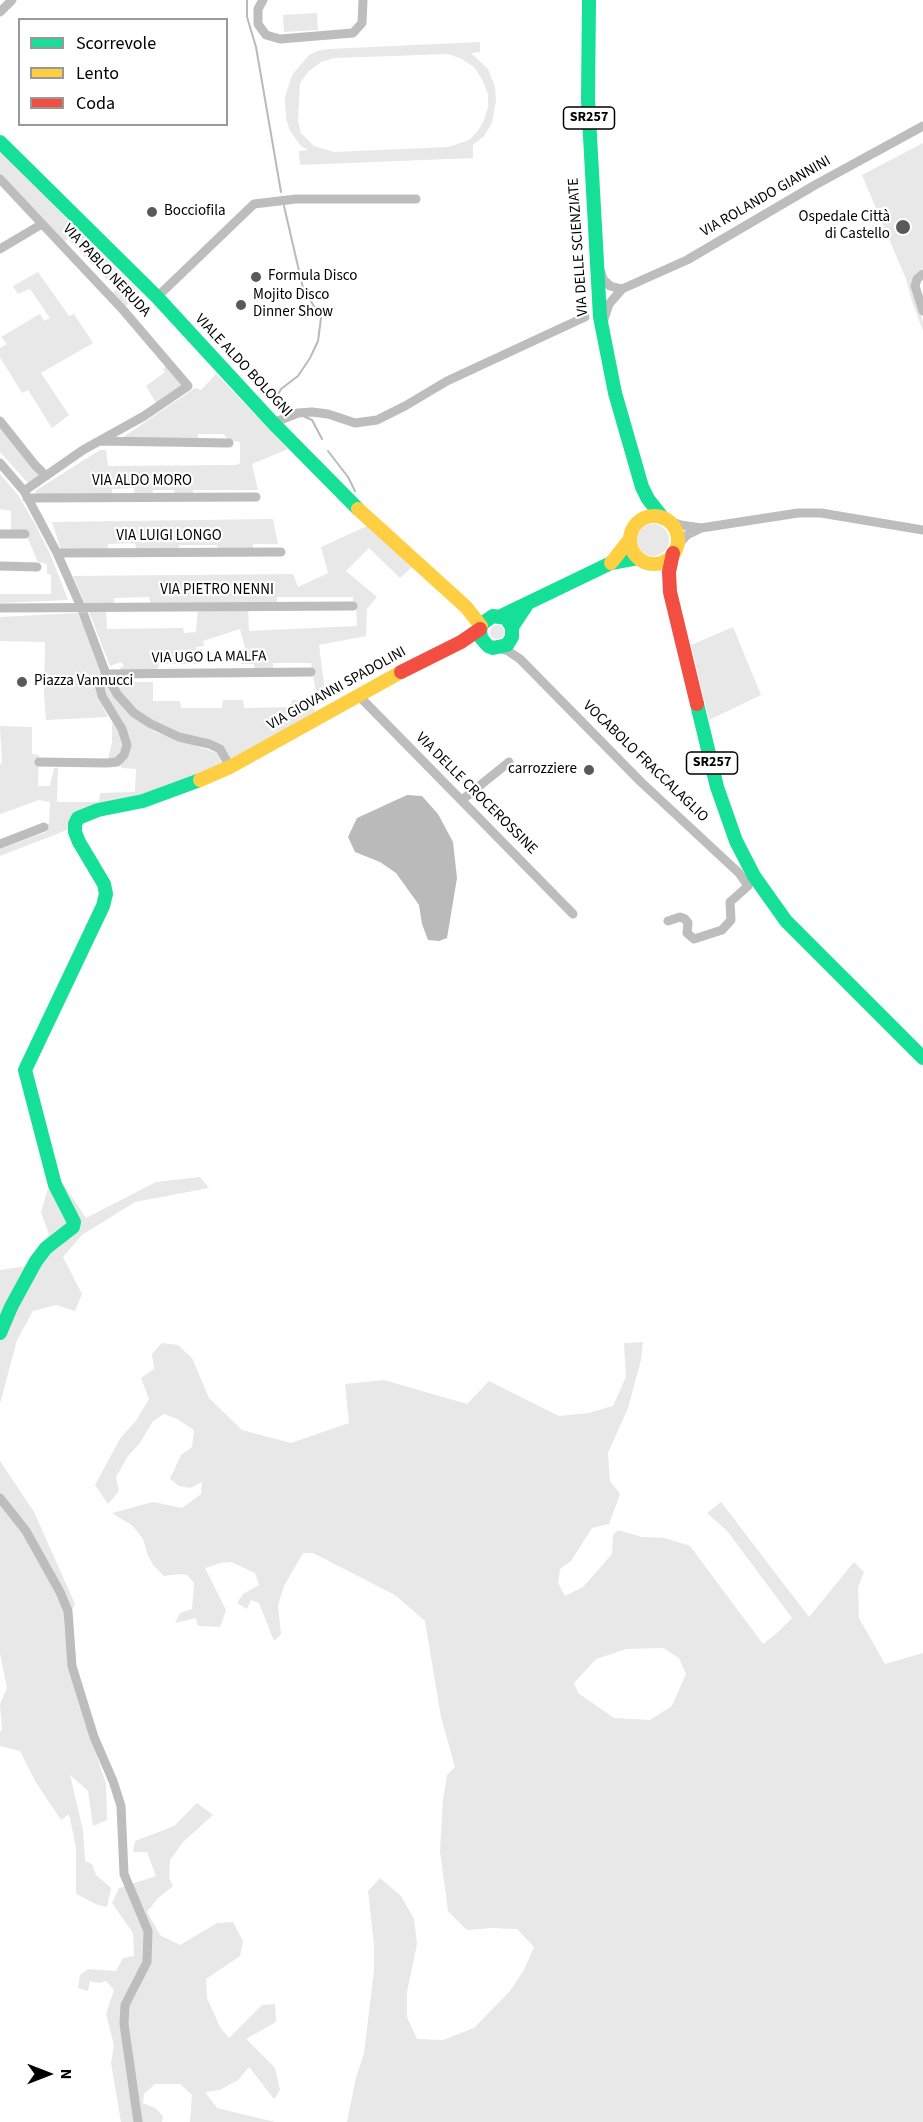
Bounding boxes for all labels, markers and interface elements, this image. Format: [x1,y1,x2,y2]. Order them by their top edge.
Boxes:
legend [18,18,228,126]
text: Scorrevole [76,31,156,56]
text: Lento [76,61,119,86]
text: Coda [76,91,115,116]
road number: SR257 [564,107,614,129]
street label: VIA ROLANDO GIANNINI [698,152,834,242]
street label: VIA DELLE SCIENZIATE [565,177,593,317]
place label: Bocciofila [164,203,226,221]
marker: Bocciofila [145,205,159,219]
place label: Ospedale Città di Castello [799,209,890,244]
marker: Ospedale Città di Castello [894,218,912,236]
street label: VIA PABLO NERUDA [58,221,154,321]
place label: Formula Disco [268,268,357,286]
marker: Formula Disco [249,270,263,284]
place label: Mojito Disco Dinner Show [253,287,333,322]
marker: Mojito Disco Dinner Show [234,298,248,312]
street label: VIALE ALDO BOLOGNI [191,311,295,421]
street label: VIA ALDO MORO [92,473,192,491]
street label: VIA LUIGI LONGO [116,528,222,546]
street label: VIA PIETRO NENNI [160,582,274,600]
street label: VIA GIOVANNI SPADOLINI [264,643,410,735]
street label: VIA UGO LA MALFA [152,648,266,668]
place label: Piazza Vannucci [34,673,133,691]
marker: Piazza Vannucci [15,675,29,689]
street label: VOCABOLO FRACCALAGLIO [579,697,711,827]
street label: VIA DELLE CROCEROSSINE [411,729,541,859]
road number: SR257 [686,752,738,774]
place label: carrozziere [508,761,577,779]
marker: carrozziere [582,763,596,777]
north arrow [18,2044,78,2104]
text: N [55,2069,77,2079]

